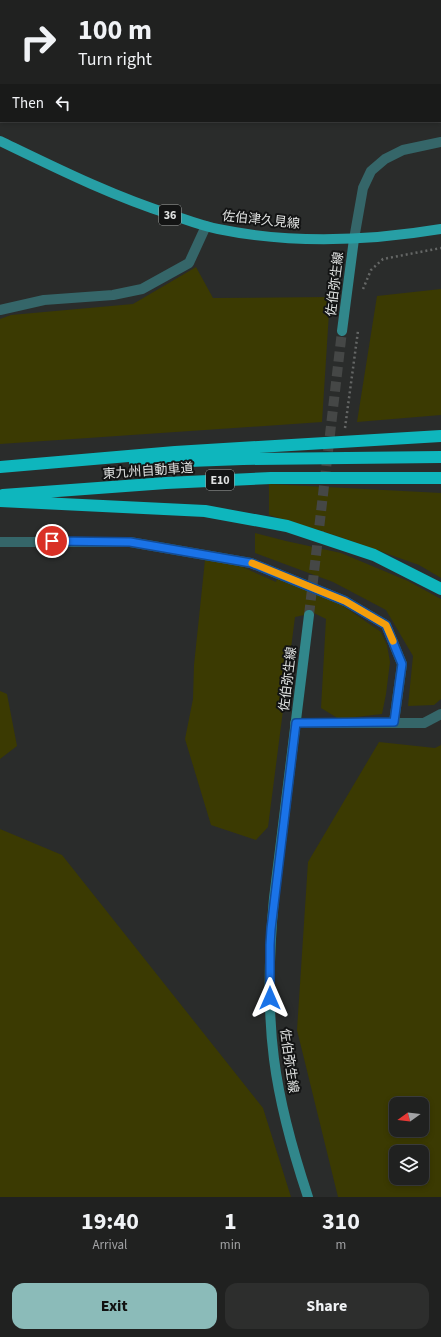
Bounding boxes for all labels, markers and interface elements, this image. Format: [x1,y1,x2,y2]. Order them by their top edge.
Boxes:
text: 100 m [78,10,152,50]
icon: right [12,16,64,68]
text: Turn right [78,47,152,72]
icon: left [52,92,74,114]
text: Then [12,93,44,114]
road number: 36 [159,205,181,225]
street label: 佐伯津久見線 [221,207,301,233]
street label: 佐伯弥生線 [322,251,348,317]
street label: 東九州自動車道 [102,459,194,483]
road number: E10 [206,470,234,490]
pin [35,524,69,558]
icon: arrive [41,530,63,552]
street label: 佐伯弥生線 [275,646,301,712]
position arrow [249,977,291,1019]
street label: 佐伯弥生線 [276,1028,302,1094]
north arrow [389,1097,429,1137]
map controls [389,1097,429,1185]
button: layers [389,1145,429,1185]
text: 19:40 [81,1204,139,1239]
text: 1 [224,1204,237,1239]
text: 310 [322,1204,360,1239]
text: Arrival [92,1236,127,1254]
text: min [220,1236,241,1254]
text: m [336,1236,346,1254]
button: Exit [12,1283,217,1329]
button: Share [225,1283,429,1329]

